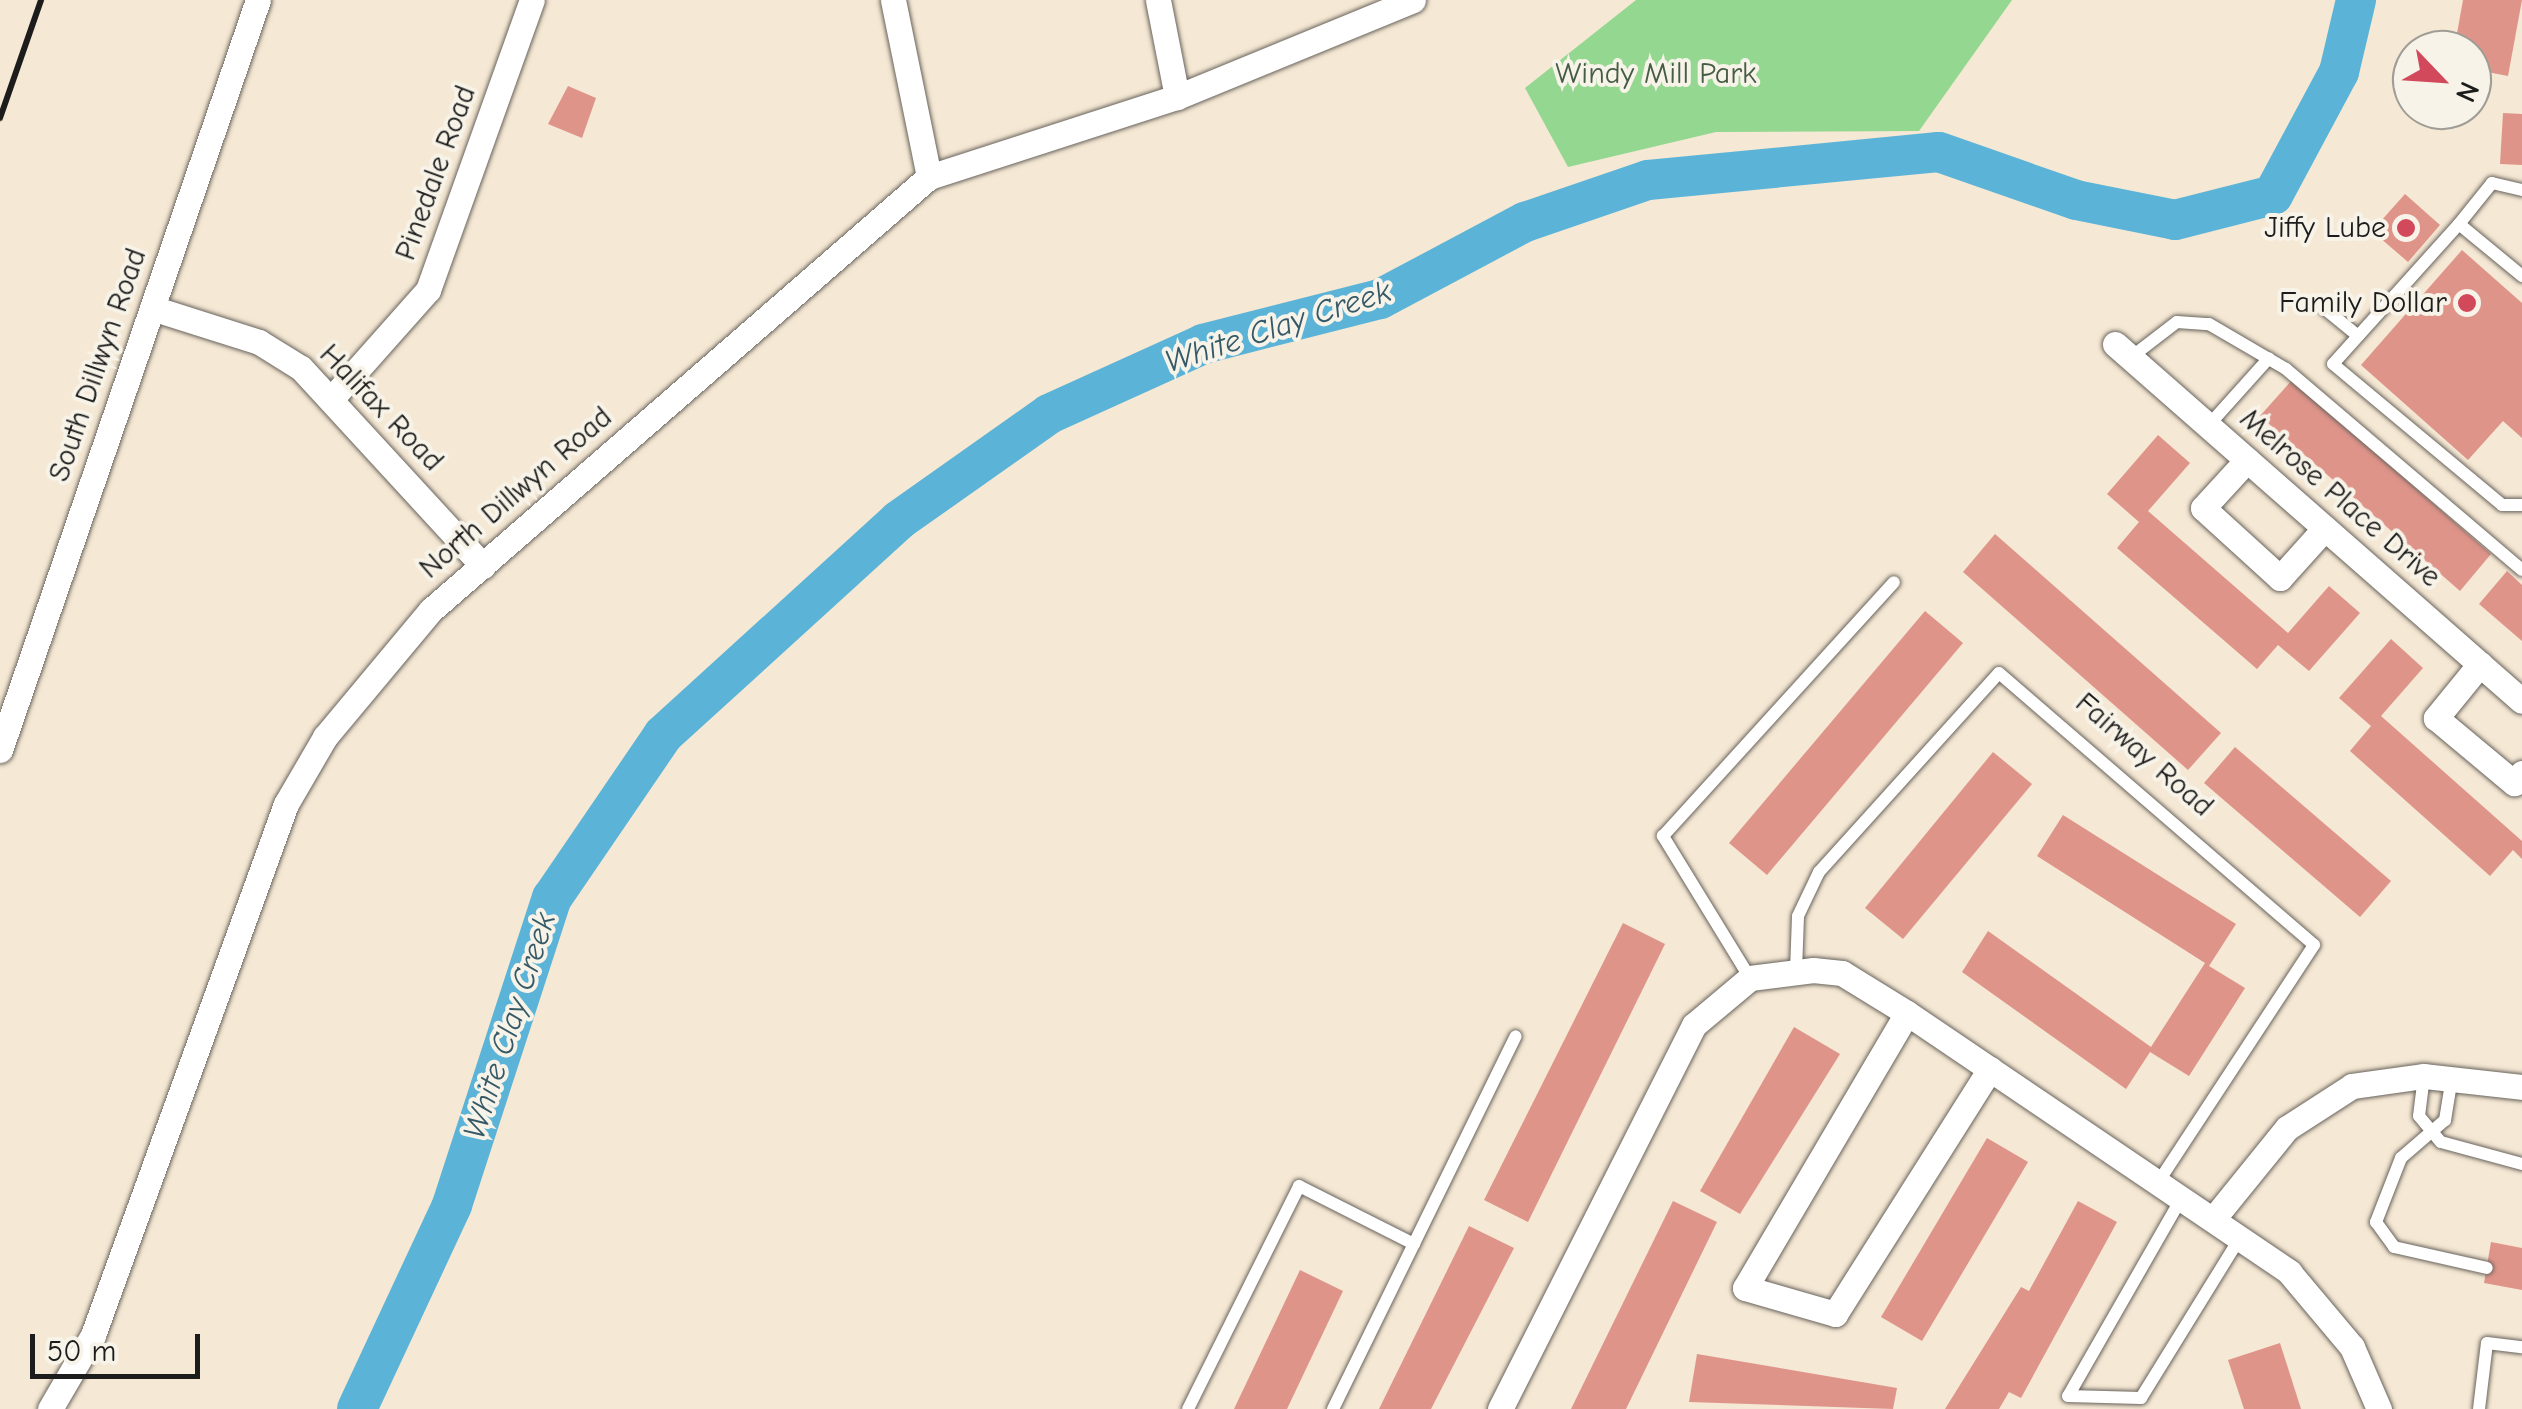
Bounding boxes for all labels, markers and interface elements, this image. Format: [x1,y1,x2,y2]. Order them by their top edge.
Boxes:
north arrow [2392,30,2492,130]
park label: Windy Mill Park [1555,56,1757,92]
text: N [2449,77,2486,107]
street label: Pinedale Road [388,81,484,265]
place label: Jiffy Lube [2264,210,2386,246]
marker: Jiffy Lube [2395,217,2417,239]
street label: South Dillwyn Road [41,244,155,486]
water label: White Clay Creek [1160,272,1396,382]
place label: Family Dollar [2279,285,2447,321]
marker: Family Dollar [2456,292,2478,314]
street label: Halifax Road [311,337,451,479]
street label: North Dillwyn Road [412,399,620,587]
street label: Melrose Place Drive [2232,401,2448,595]
street label: Fairway Road [2068,685,2220,825]
water label: White Clay Creek [455,908,565,1144]
scale bar [35,1314,205,1376]
text: 50 m [47,1334,116,1369]

